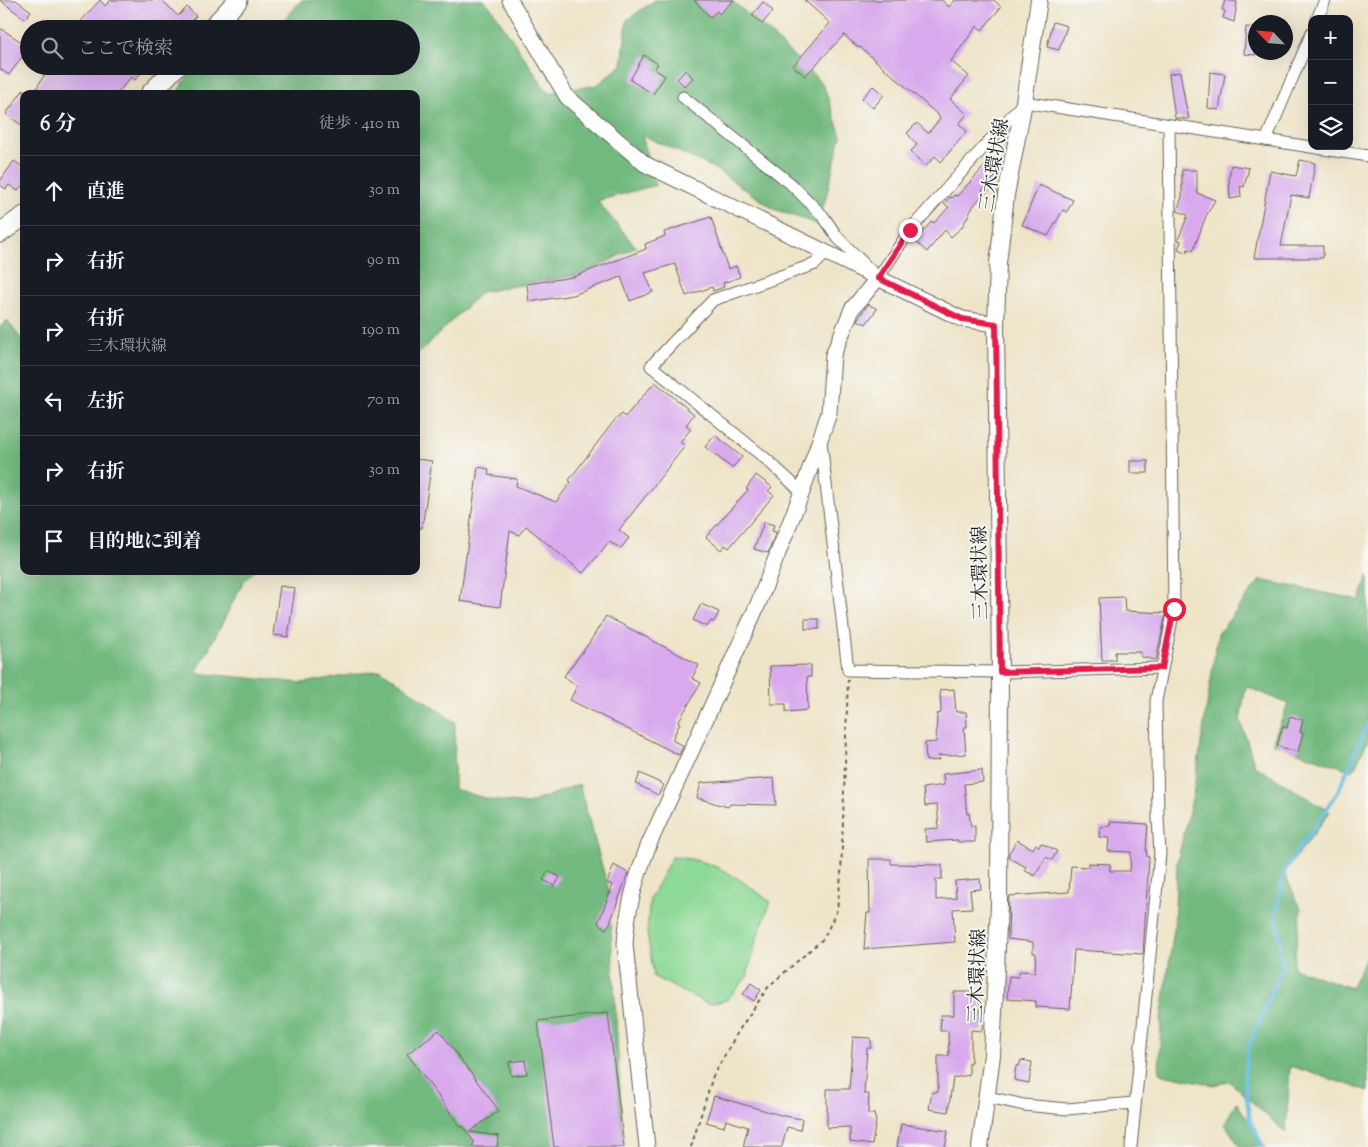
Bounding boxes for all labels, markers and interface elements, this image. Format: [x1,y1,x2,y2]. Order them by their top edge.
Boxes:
north arrow [1248,15,1293,60]
map controls [1308,15,1353,150]
button: + [1308,15,1353,60]
search box [20,20,420,75]
icon: search [38,34,66,62]
text: ここで検索 [78,36,173,63]
button: − [1308,60,1353,105]
button: layers [1308,105,1353,150]
text: 6 分 [40,110,76,140]
text: 徒歩 · 410 m [319,113,400,136]
street label: 三木環状線 [974,116,1017,215]
icon: ahead [40,177,68,205]
text: 直進 [87,179,125,206]
text: 30 m [369,179,400,202]
route end [899,219,922,242]
icon: right [40,247,68,275]
text: 右折 [87,249,125,276]
text: 90 m [367,249,400,272]
text: 右折 [87,306,125,333]
icon: right [40,317,68,345]
text: 190 m [362,319,400,342]
text: 三木環状線 [87,336,167,359]
icon: left [40,387,68,415]
text: 左折 [87,389,125,416]
text: 70 m [367,389,400,412]
icon: right [40,457,68,485]
text: 右折 [87,459,125,486]
text: 30 m [369,459,400,482]
street label: 三木環状線 [967,525,996,621]
icon: arrive [40,527,68,555]
text: 目的地に到着 [87,529,201,556]
route start [1163,598,1186,621]
street label: 三木環状線 [963,928,994,1024]

